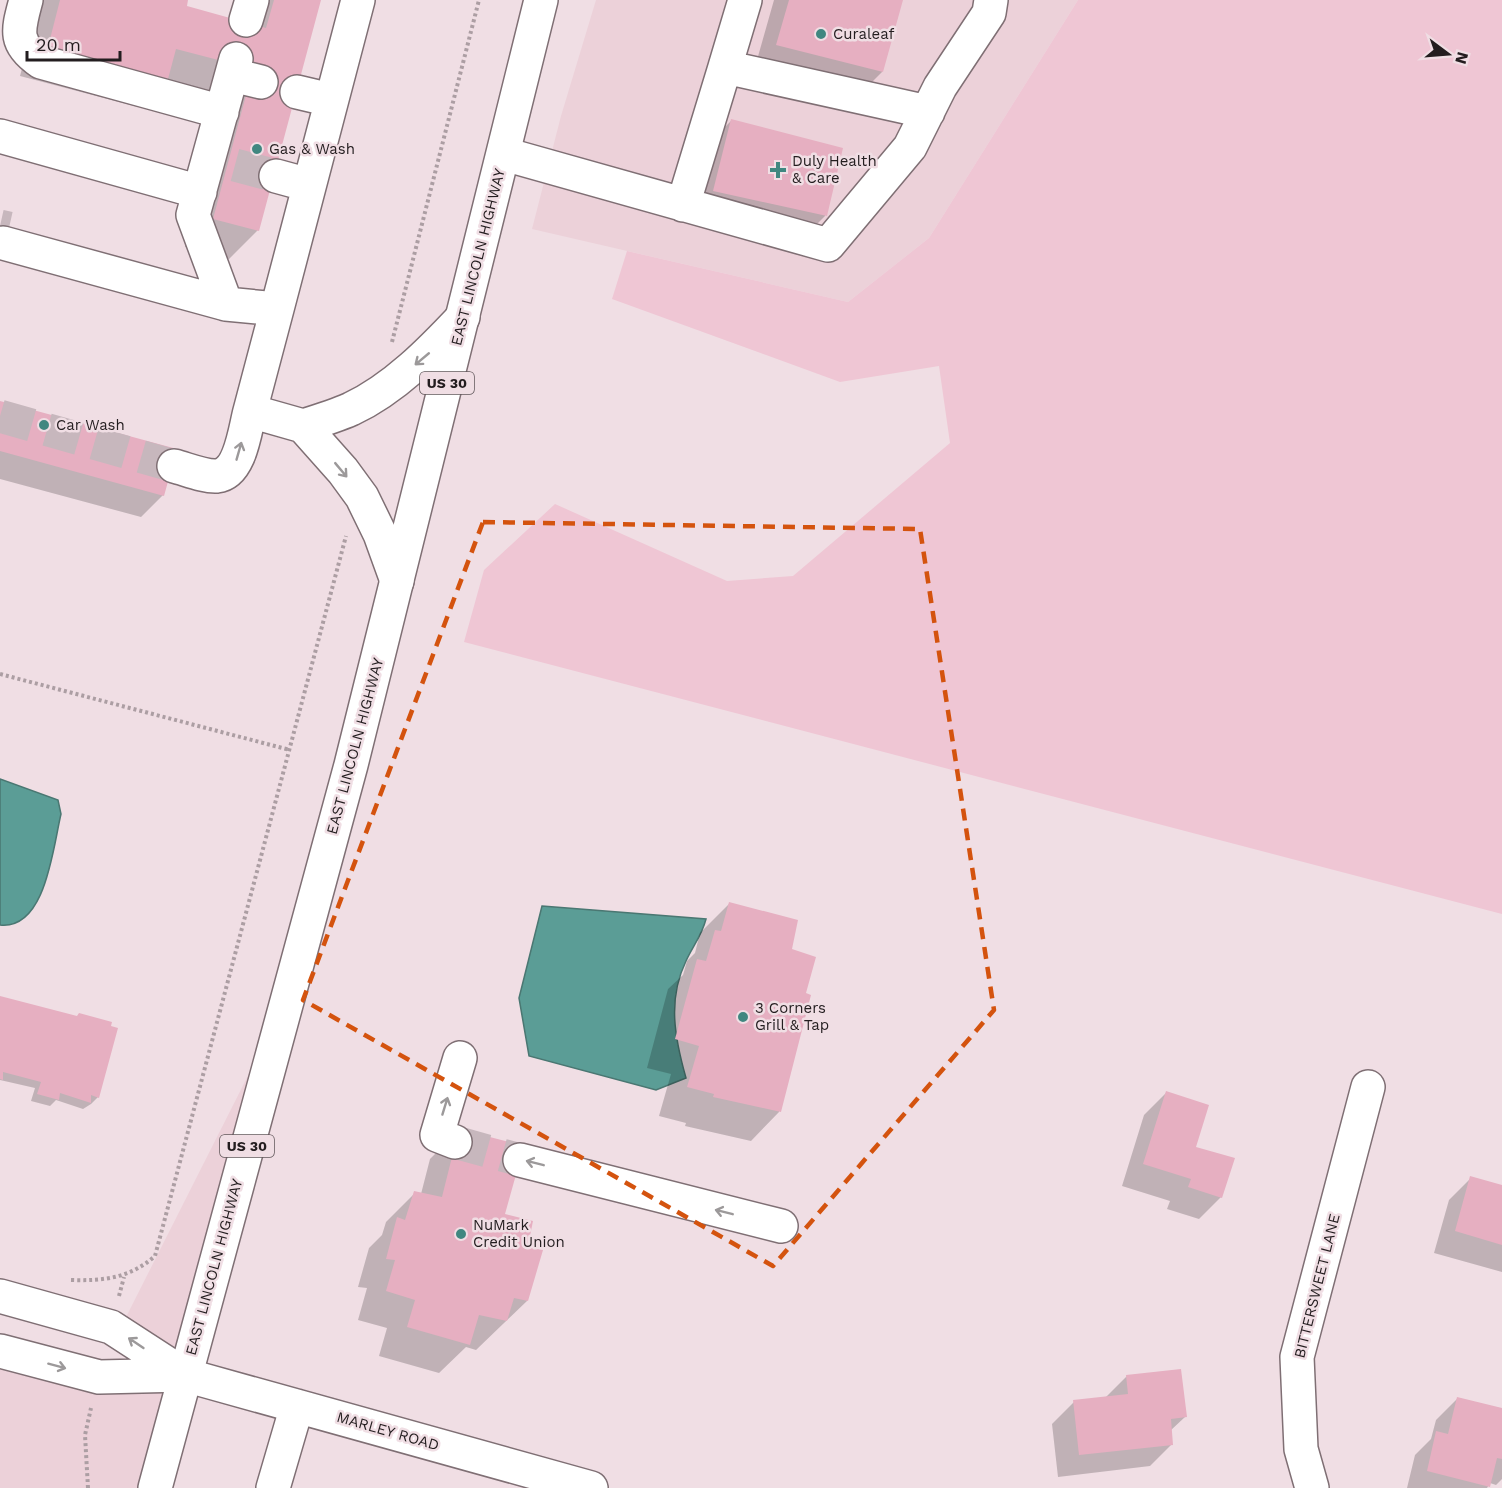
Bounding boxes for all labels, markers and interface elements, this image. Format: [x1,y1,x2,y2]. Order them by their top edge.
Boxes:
scale bar [27,24,120,62]
north arrow [1418,24,1478,84]
place label: Curaleaf [833,25,895,43]
marker: Curaleaf [814,27,828,41]
text: 20 m [36,34,81,55]
text: N [1451,50,1473,66]
place label: Gas & Wash [269,140,355,158]
marker: Gas & Wash [250,142,264,156]
place label: Duly Health & Care [792,152,877,187]
marker: Duly Health & Care [769,161,787,179]
street label: EAST LINCOLN HIGHWAY [447,166,509,347]
one-way arrow [414,352,430,365]
road number: US 30 [420,372,474,394]
place label: Car Wash [56,416,125,434]
marker: Car Wash [37,418,51,432]
one-way arrow [234,442,245,461]
one-way arrow [334,462,348,477]
street label: EAST LINCOLN HIGHWAY [323,655,387,836]
place label: 3 Corners Grill & Tap [755,999,829,1034]
marker: 3 Corners Grill & Tap [736,1010,750,1024]
one-way arrow [440,1097,451,1116]
road number: US 30 [220,1135,274,1157]
one-way arrow [526,1157,545,1169]
street label: EAST LINCOLN HIGHWAY [182,1176,246,1357]
one-way arrow [715,1205,734,1217]
street label: BITTERSWEET LANE [1290,1212,1344,1360]
place label: NuMark Credit Union [473,1216,565,1251]
marker: NuMark Credit Union [454,1227,468,1241]
one-way arrow [128,1337,145,1349]
one-way arrow [47,1361,66,1373]
street label: MARLEY ROAD [335,1408,441,1454]

